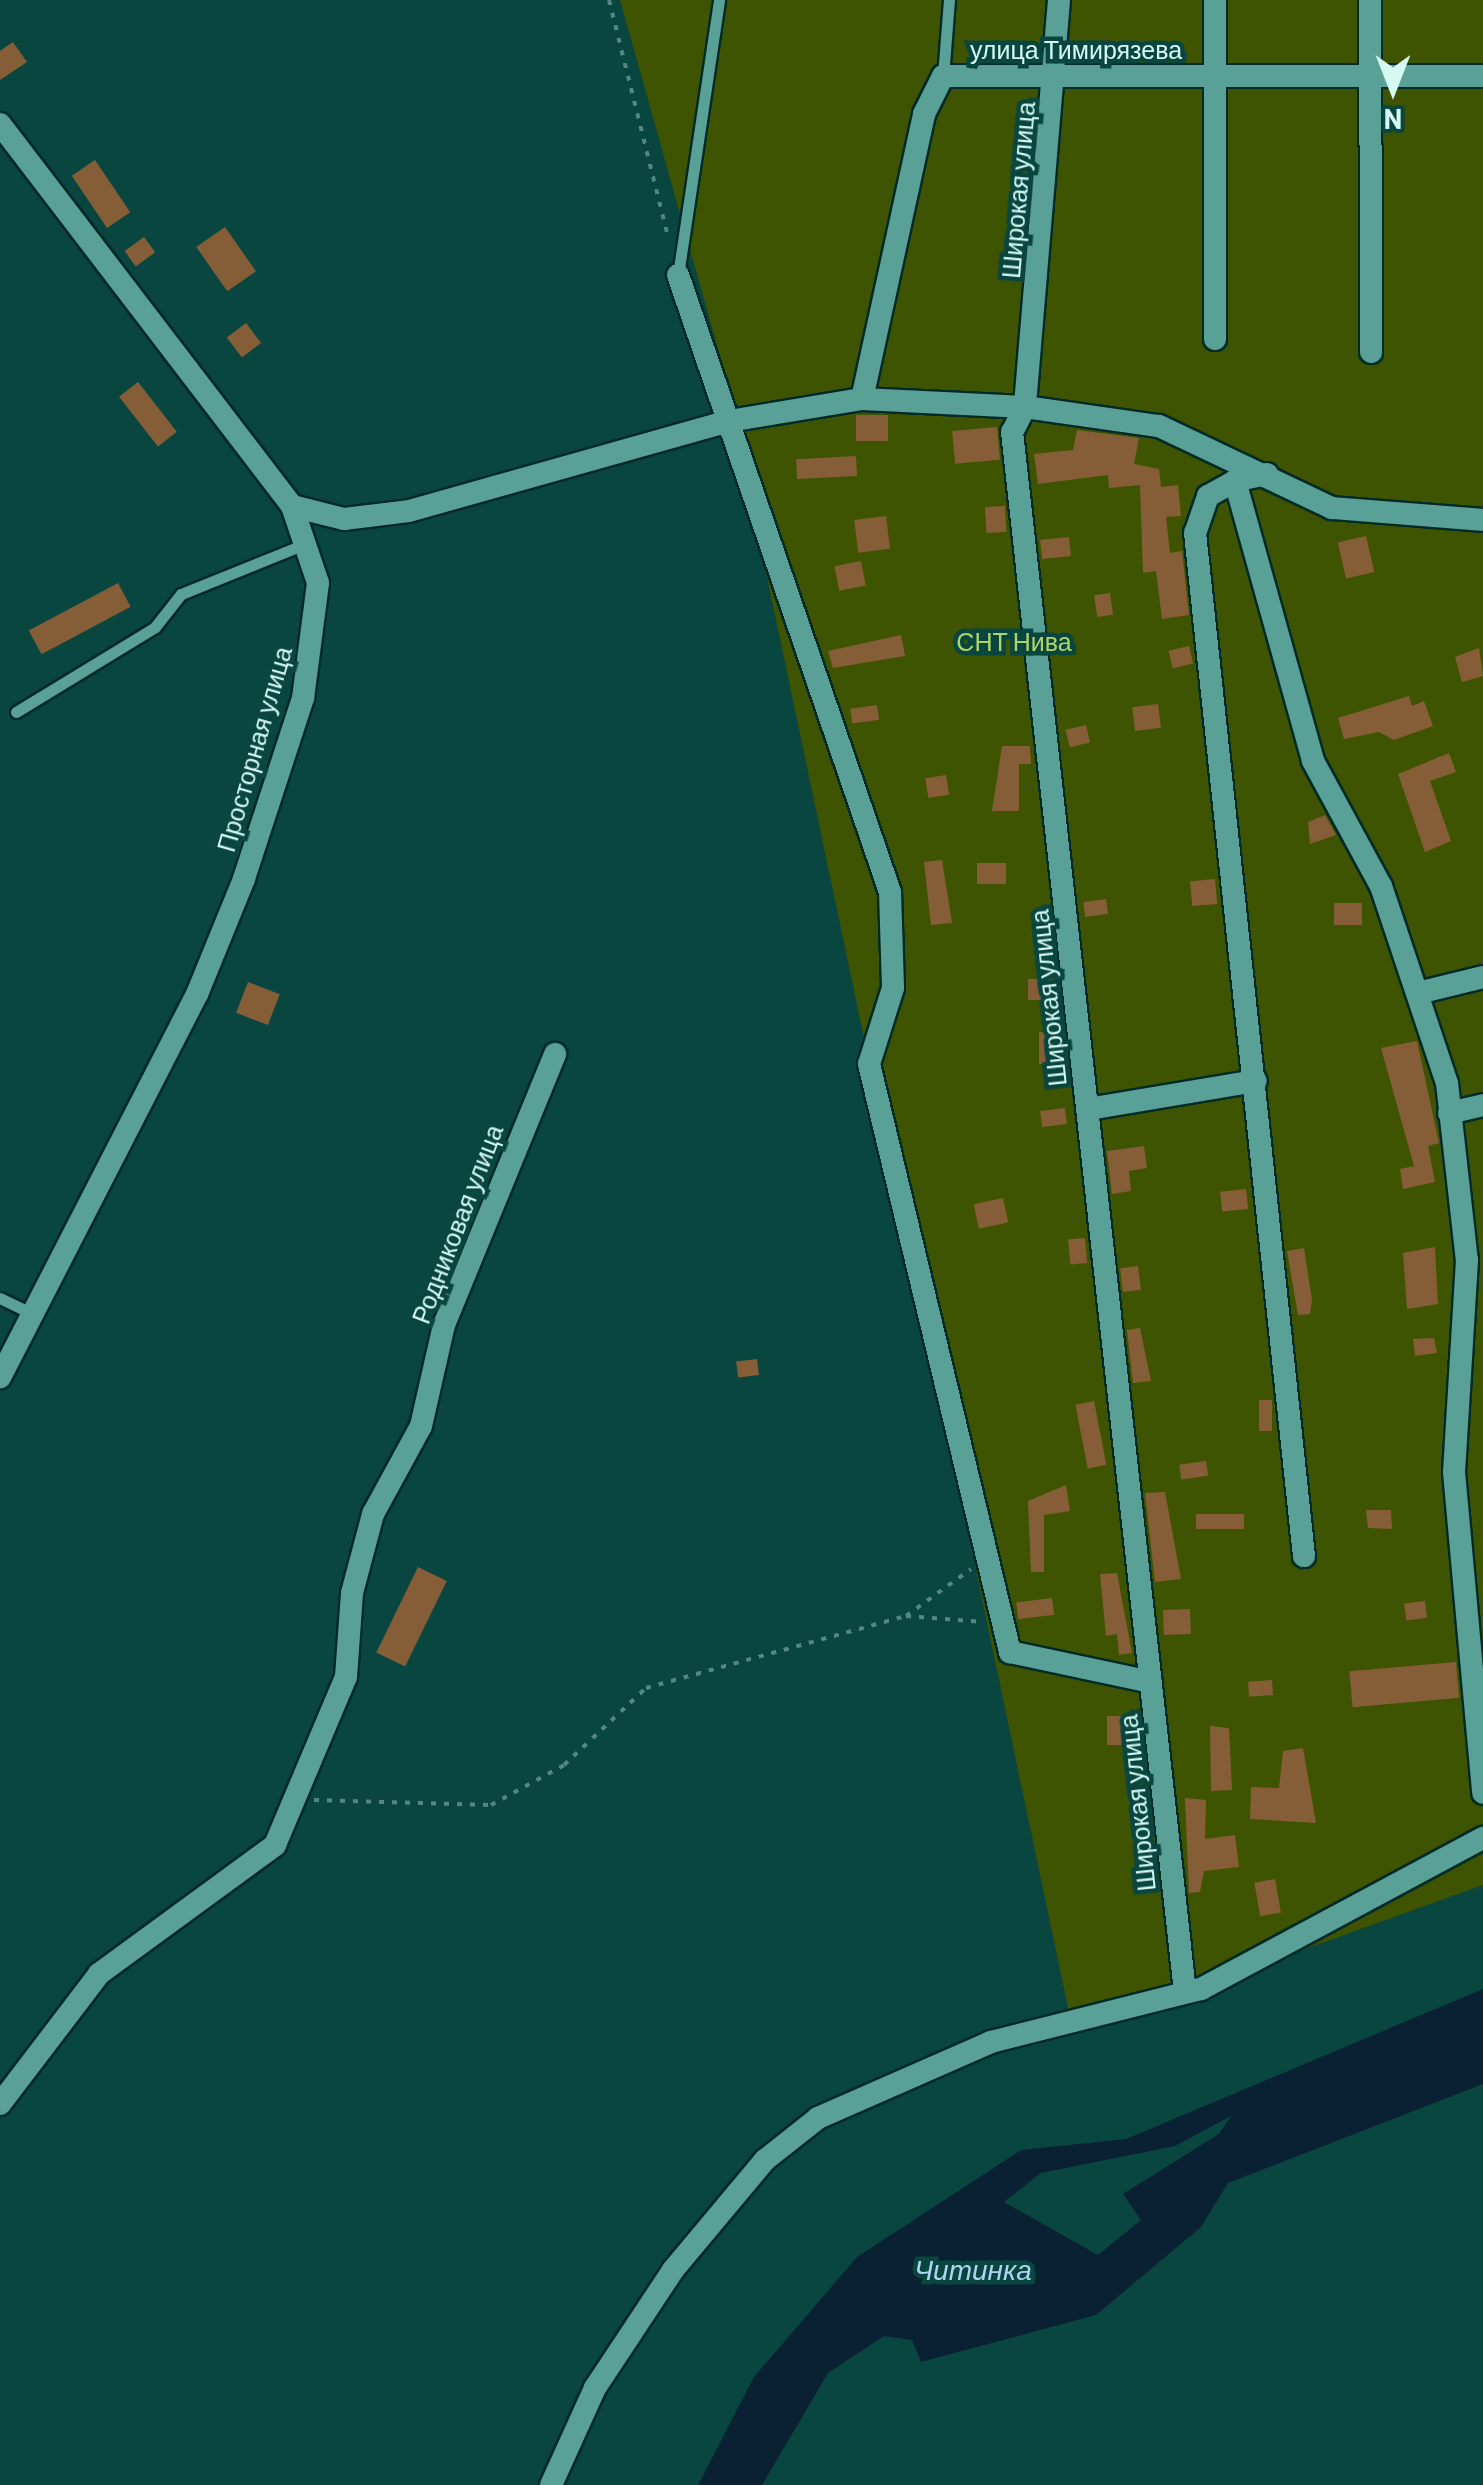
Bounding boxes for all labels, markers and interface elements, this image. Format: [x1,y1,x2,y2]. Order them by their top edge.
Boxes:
street label: улица Тимирязева [970,34,1182,64]
north arrow [1343,40,1443,140]
street label: Широкая улица [995,100,1041,280]
text: N [1384,103,1402,137]
park label: СНТ Нива [956,626,1072,656]
street label: Просторная улица [210,643,298,855]
street label: Широкая улица [1024,908,1072,1088]
street label: Родниковая улица [405,1120,509,1328]
street label: Широкая улица [1113,1713,1161,1893]
water label: Читинка [914,2252,1032,2286]

